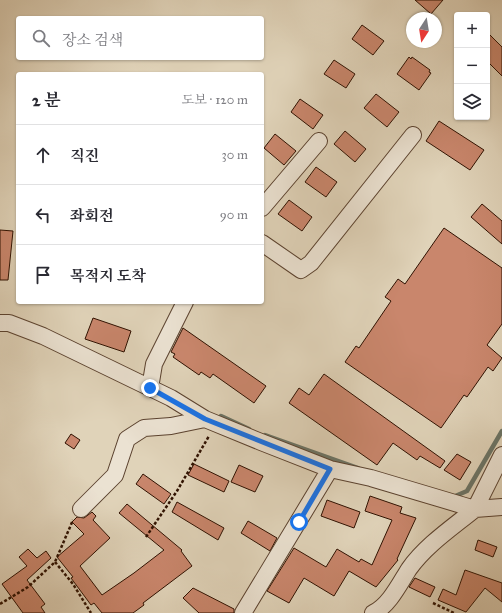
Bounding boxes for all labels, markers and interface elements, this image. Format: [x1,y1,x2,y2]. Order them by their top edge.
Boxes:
north arrow [406,12,442,48]
map controls [454,12,490,120]
button: + [454,12,490,48]
search box [16,16,264,60]
icon: search [30,27,52,49]
text: 장소 검색 [62,31,123,49]
button: − [454,48,490,84]
button: layers [454,84,490,120]
text: 2 분 [32,90,60,111]
text: 도보 · 120 m [182,92,248,108]
icon: ahead [32,144,54,166]
text: 직진 [70,147,99,165]
text: 30 m [222,147,248,163]
icon: left [32,204,54,226]
text: 좌회전 [70,207,113,225]
text: 90 m [220,207,248,223]
icon: arrive [32,264,54,286]
text: 목적지 도착 [70,267,146,285]
route end [141,379,159,397]
route start [290,513,308,531]

